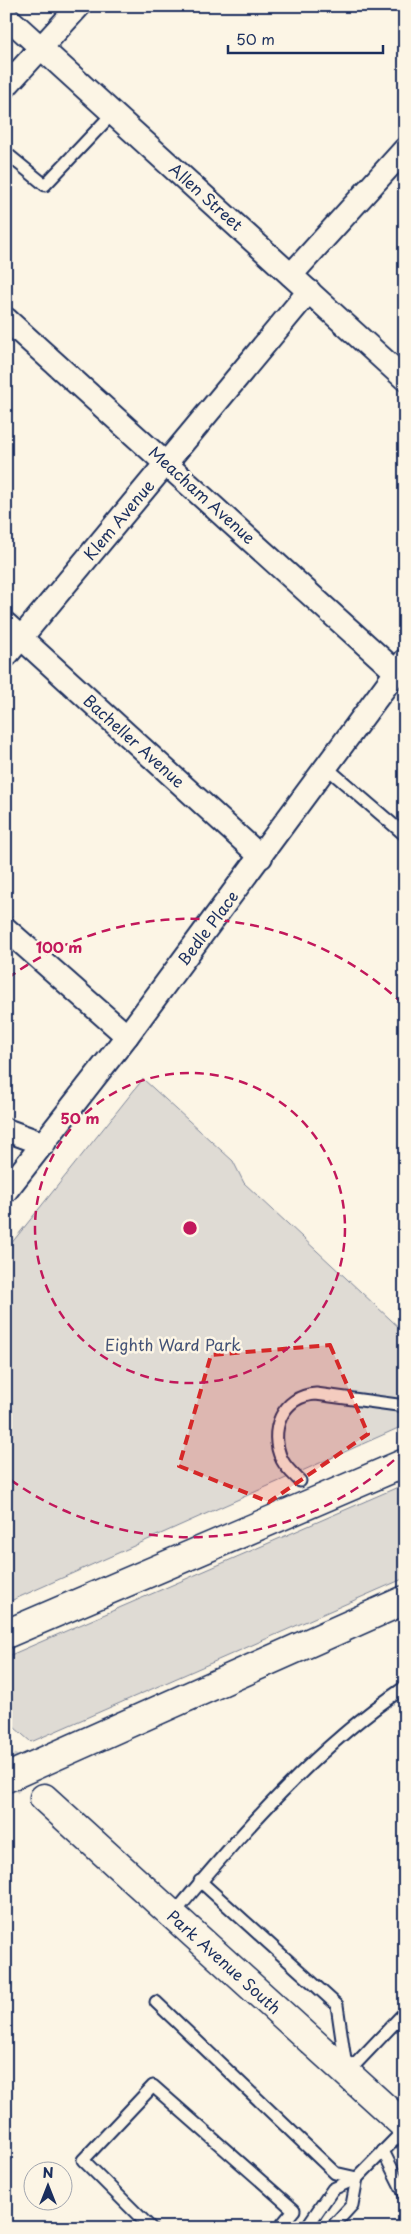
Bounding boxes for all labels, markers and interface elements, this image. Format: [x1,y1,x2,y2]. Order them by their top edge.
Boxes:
scale bar [228,22,384,54]
text: 50 m [236,27,275,50]
street label: Allen Street [164,157,249,236]
street label: Meacham Avenue [144,440,262,549]
street label: Klem Avenue [77,474,159,565]
street label: Bacheller Avenue [79,688,191,793]
street label: Bedle Place [171,885,243,970]
text: 100 m [36,935,82,958]
text: 50 m [61,1106,99,1129]
centre of rings [181,1219,199,1237]
park label: Eighth Ward Park [105,1332,241,1356]
street label: Park Avenue South [163,1904,287,2019]
north arrow [22,2162,72,2212]
text: N [42,2162,54,2183]

